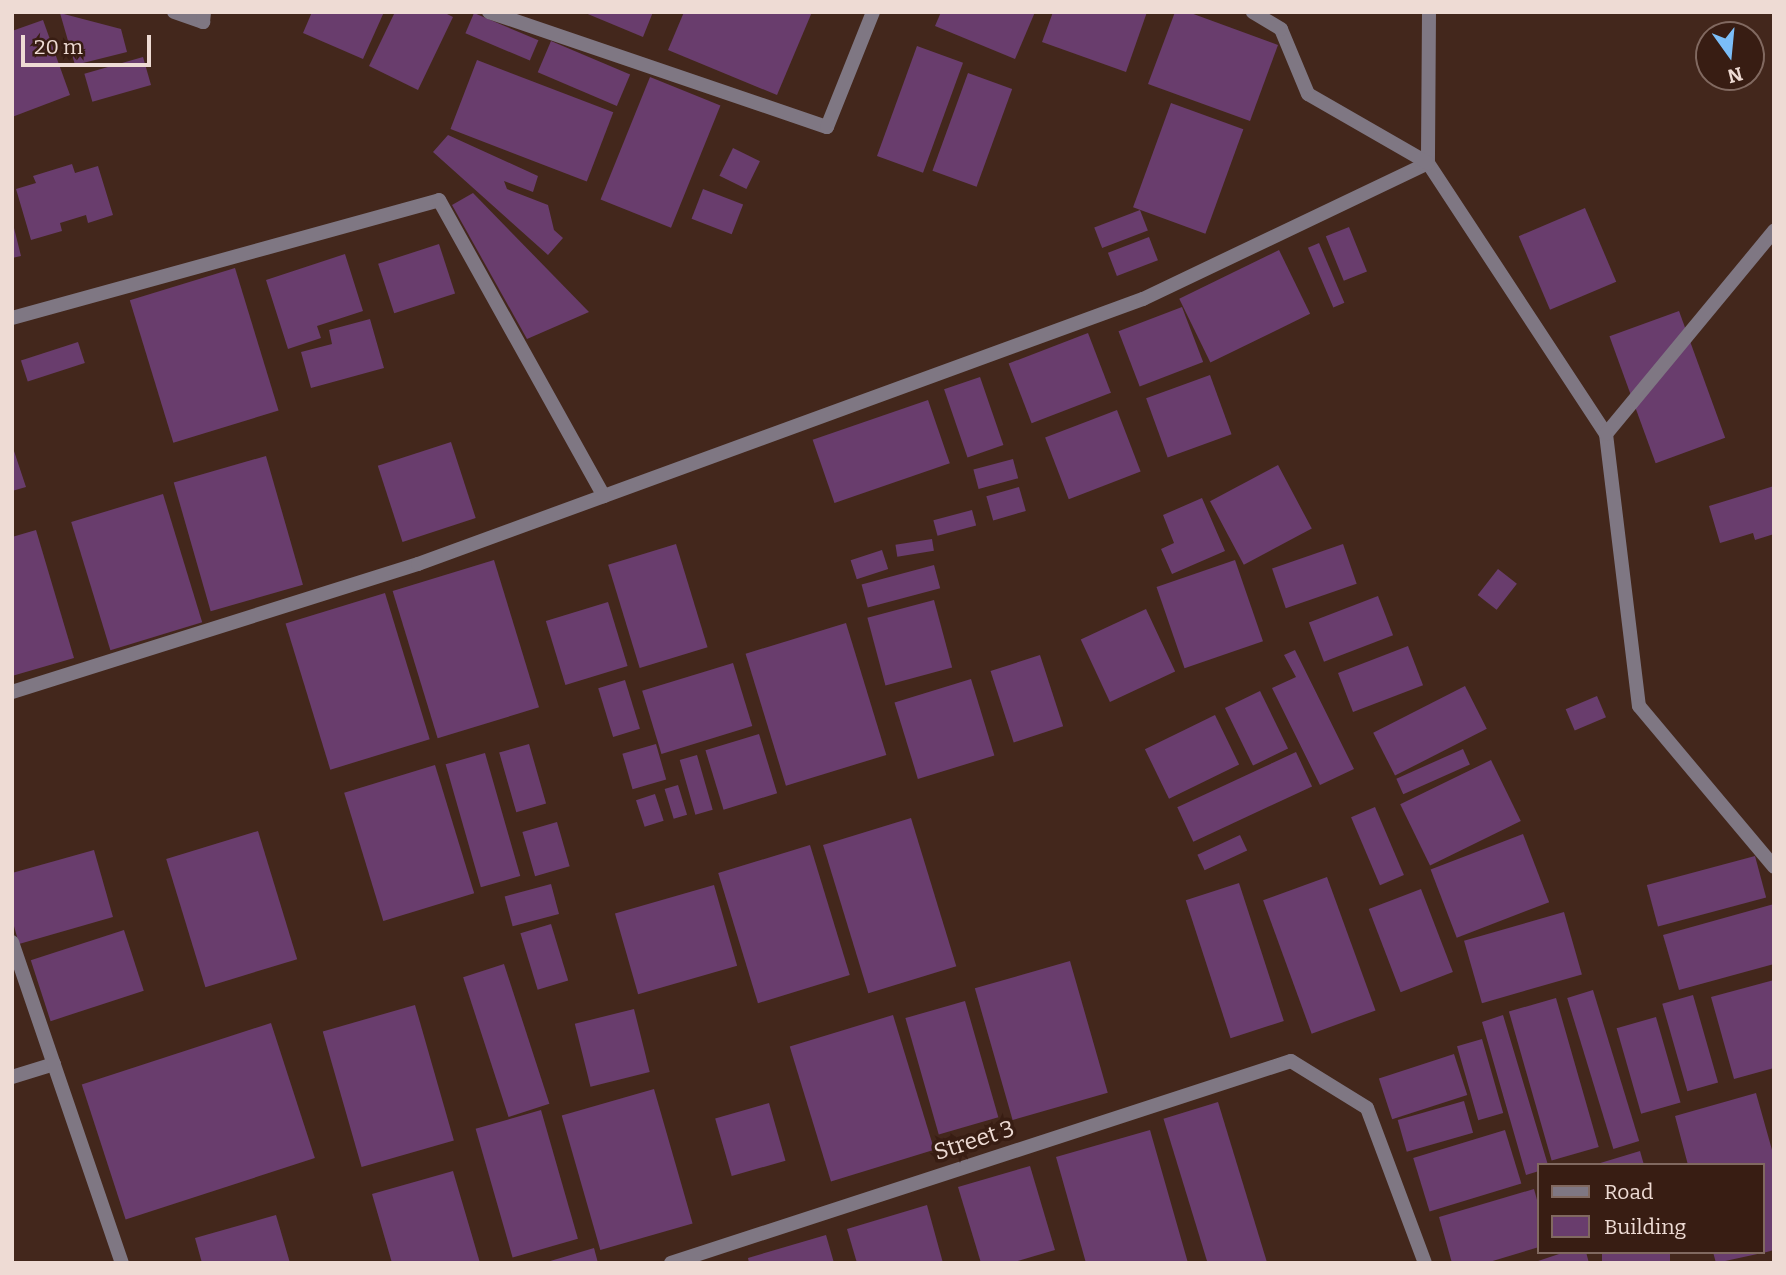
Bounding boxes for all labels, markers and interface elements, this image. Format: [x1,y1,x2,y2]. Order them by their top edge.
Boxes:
scale bar [24,21,154,65]
north arrow [1695,21,1765,91]
text: 20 m [34,34,83,60]
text: N [1725,62,1745,88]
street label: Street 3 [930,1114,1018,1166]
legend [1538,1163,1765,1254]
text: Road [1604,1179,1653,1205]
text: Building [1604,1214,1686,1240]

